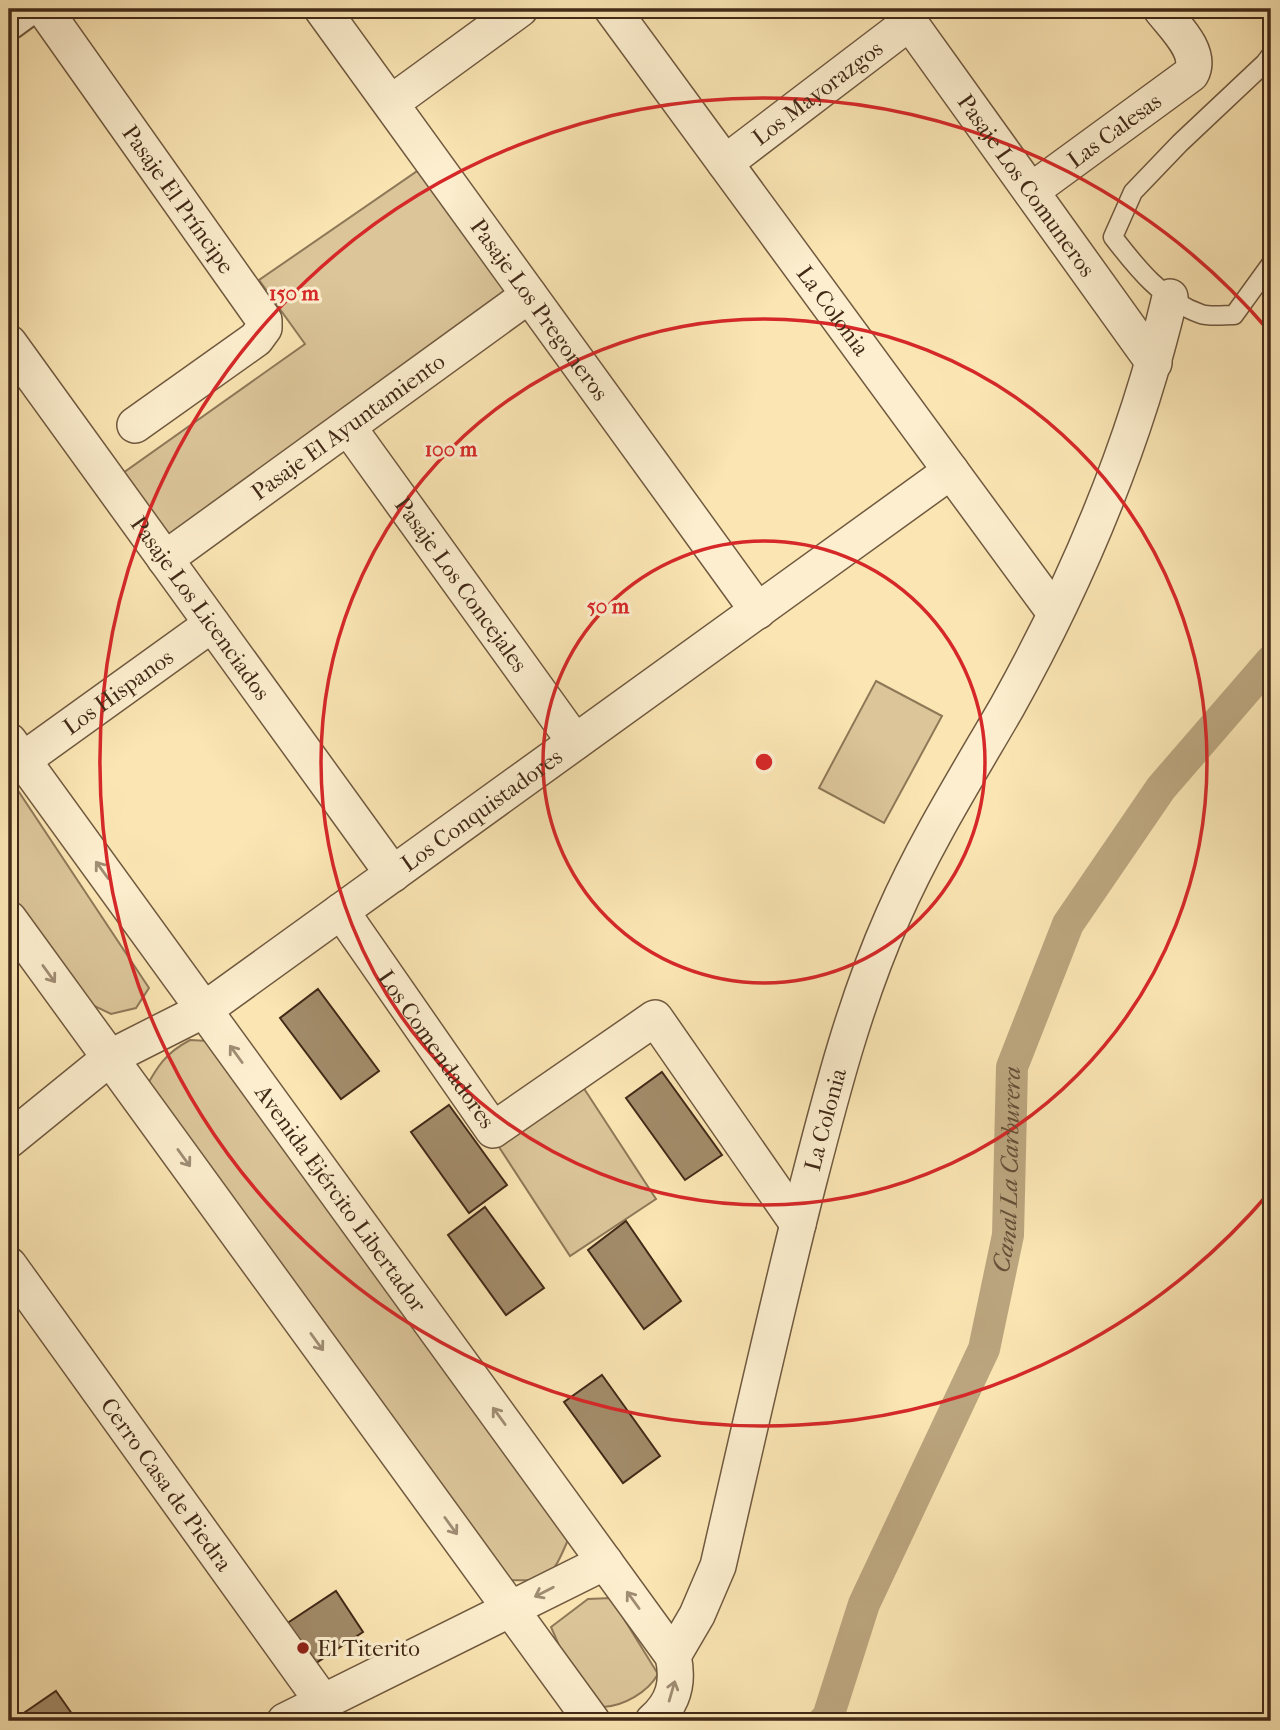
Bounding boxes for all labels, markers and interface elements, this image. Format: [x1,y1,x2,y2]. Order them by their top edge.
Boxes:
street label: Los Mayorazgos [747,35,888,151]
street label: Las Calesas [1062,87,1167,174]
street label: Pasaje Los Comuneros [952,89,1101,282]
street label: Pasaje El Príncipe [116,120,240,279]
street label: Pasaje Los Pregoneros [464,214,614,406]
street label: La Colonia [791,261,875,361]
text: 150 m [269,281,320,305]
street label: Pasaje El Ayuntamiento [246,348,450,506]
text: 100 m [425,437,478,461]
street label: Pasaje Los Concejales [389,492,533,677]
street label: Pasaje Los Licenciados [125,511,276,705]
text: 50 m [587,594,630,618]
street label: Los Hispanos [58,643,179,741]
street label: Los Conquistadores [396,743,568,877]
centre of rings [752,750,776,774]
one-way arrow [95,861,109,880]
one-way arrow [42,964,57,983]
street label: Los Comendadores [372,965,501,1134]
one-way arrow [229,1045,243,1064]
street label: La Colonia [799,1065,852,1174]
water label: Canal La Carburera [987,1066,1026,1275]
street label: Avenida Ejército Libertador [248,1079,432,1318]
one-way arrow [176,1148,191,1166]
one-way arrow [310,1332,324,1351]
street label: Cerro Casa de Piedra [95,1393,238,1577]
one-way arrow [492,1407,506,1426]
one-way arrow [443,1516,458,1535]
one-way arrow [534,1586,555,1600]
one-way arrow [626,1591,640,1610]
place label: El Titerito [317,1635,420,1662]
marker: El Titerito [295,1640,311,1656]
one-way arrow [667,1681,680,1703]

